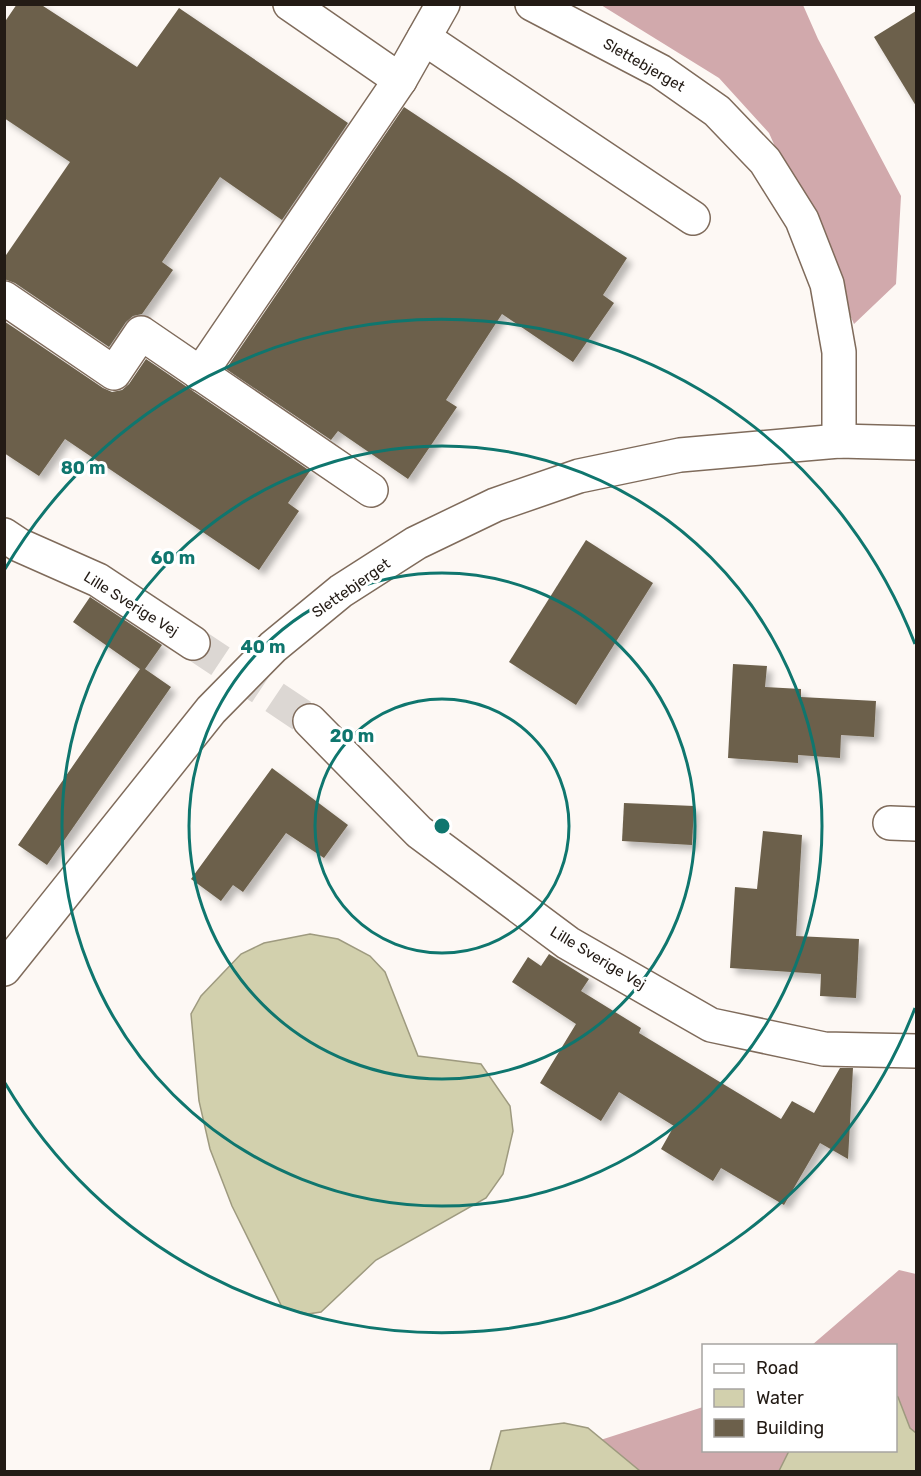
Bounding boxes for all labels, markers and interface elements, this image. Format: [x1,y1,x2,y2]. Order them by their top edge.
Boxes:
street label: Slettebjerget [600,34,688,96]
text: 80 m [61,457,105,479]
text: 60 m [151,547,195,569]
street label: Slettebjerget [308,554,394,622]
street label: Lille Sverige Vej [80,568,182,640]
text: 40 m [241,636,285,658]
text: 20 m [330,725,374,747]
centre of rings [432,816,452,836]
street label: Lille Sverige Vej [547,922,649,994]
legend [702,1344,897,1452]
text: Road [756,1357,799,1379]
text: Water [756,1387,804,1409]
text: Building [756,1417,824,1439]

